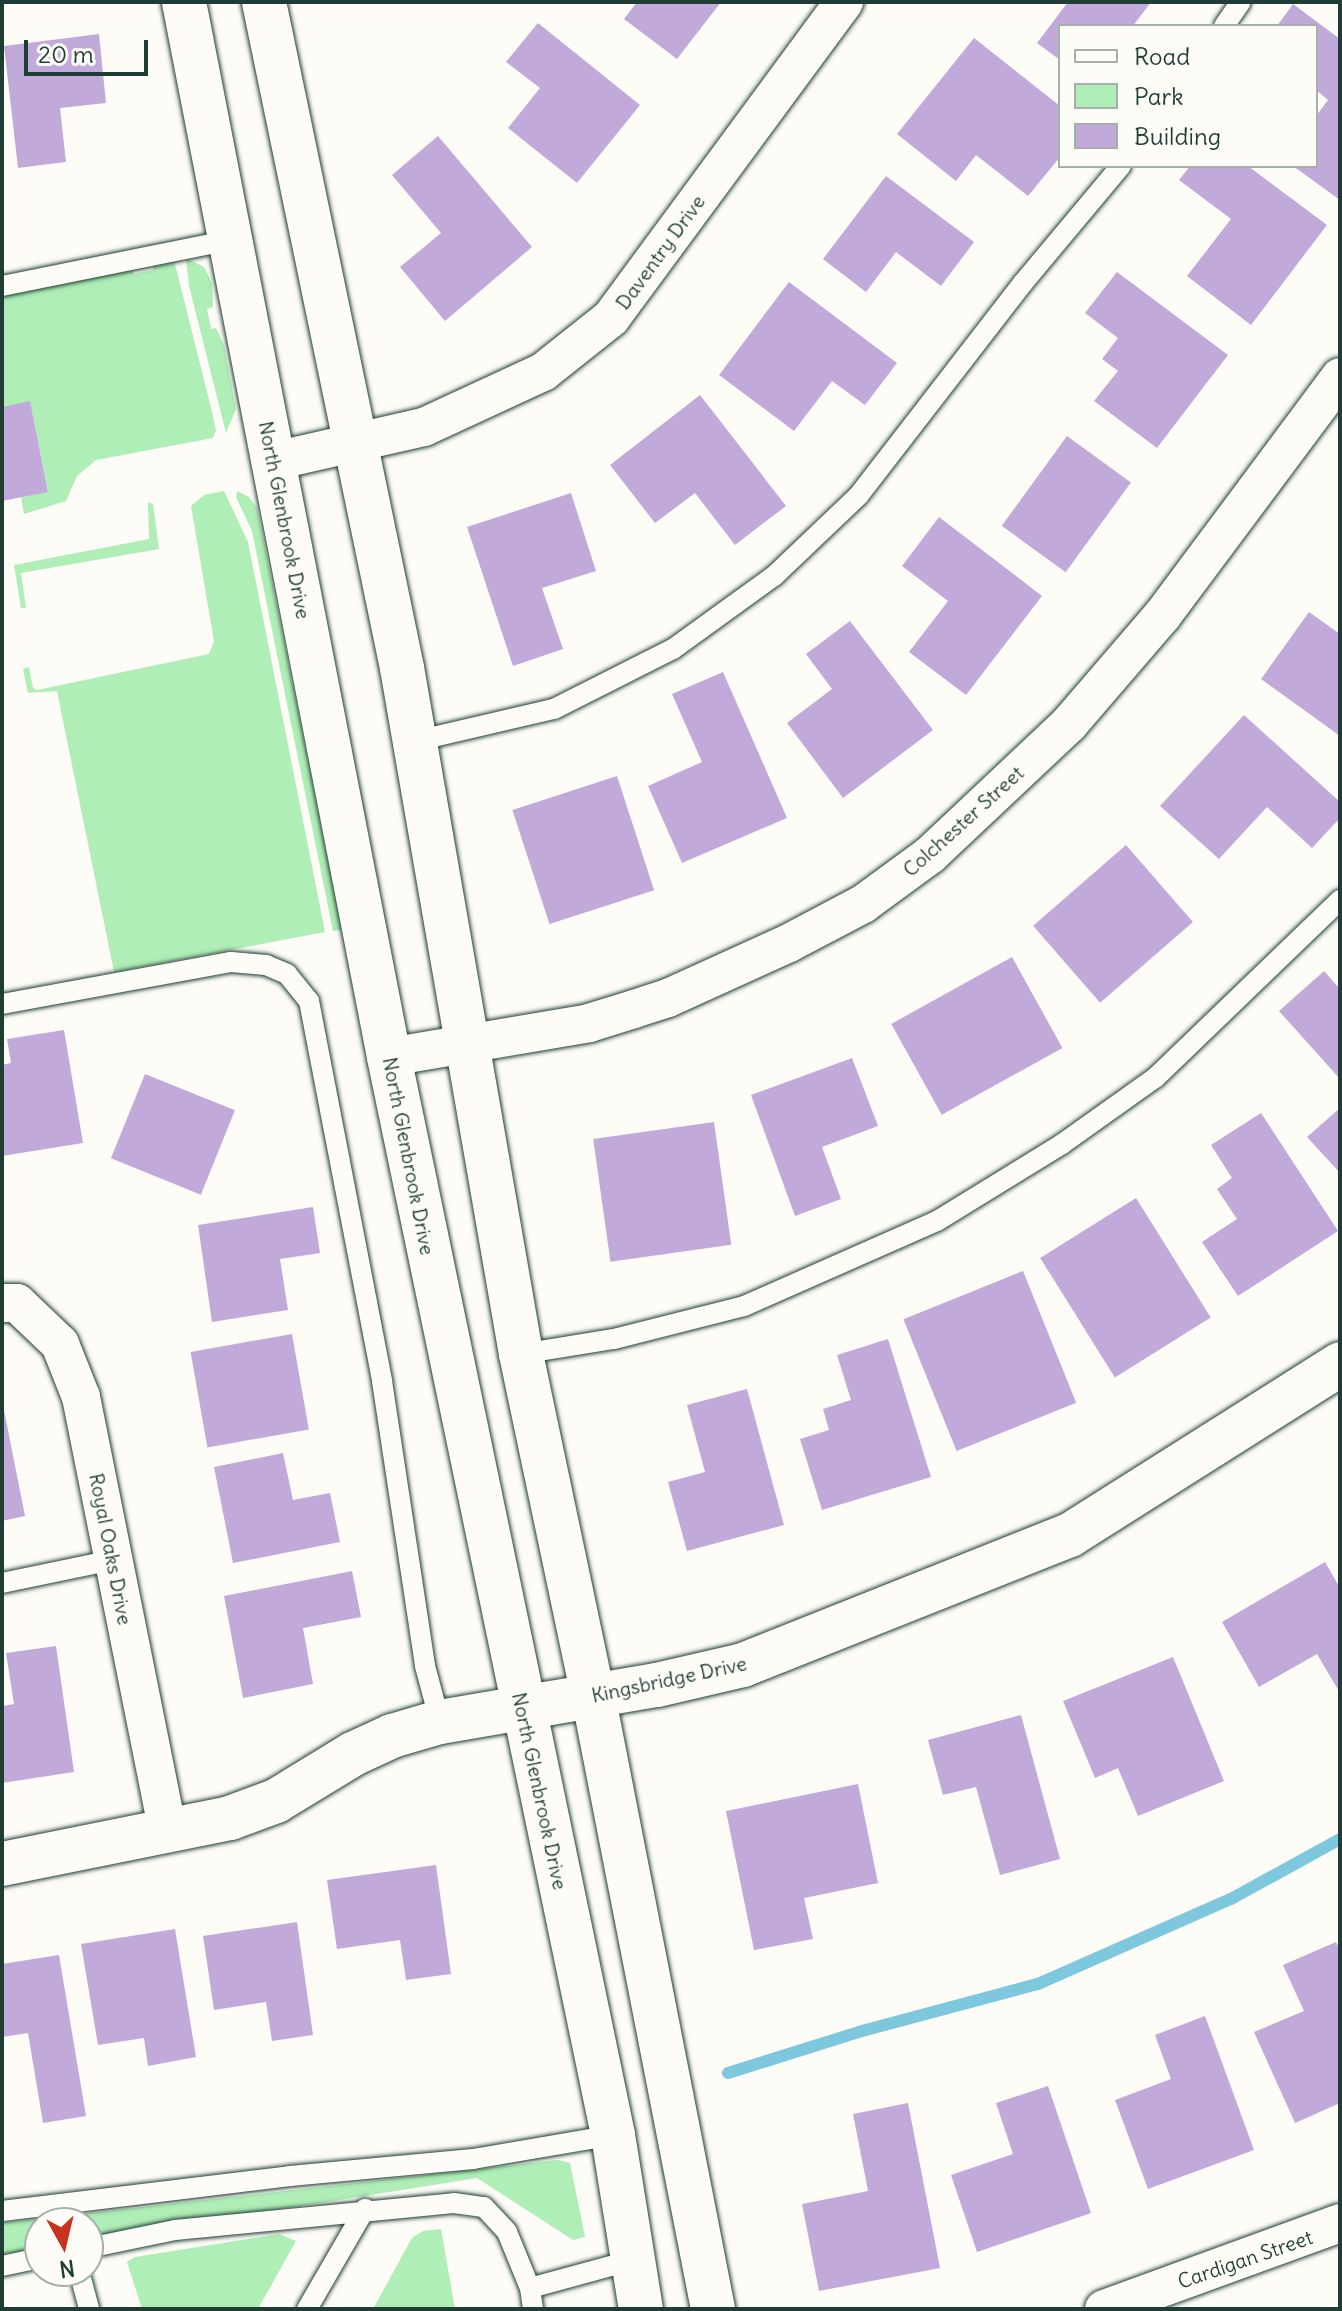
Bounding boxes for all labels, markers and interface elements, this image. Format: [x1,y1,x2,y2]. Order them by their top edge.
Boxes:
scale bar [28,24,152,74]
legend [1058,24,1318,168]
text: 20 m [38,39,94,69]
text: Road [1134,41,1190,71]
text: Park [1134,81,1184,111]
text: Building [1134,121,1221,151]
street label: Daventry Drive [610,190,710,314]
street label: North Glenbrook Drive [254,419,316,621]
street label: Colchester Street [898,761,1028,881]
street label: North Glenbrook Drive [378,1055,440,1257]
street label: Royal Oaks Drive [85,1471,137,1627]
street label: Kingsbridge Drive [589,1651,749,1707]
street label: North Glenbrook Drive [507,1690,573,1892]
north arrow [24,2207,104,2287]
street label: Cardigan Street [1174,2225,1316,2293]
text: N [58,2254,77,2284]

